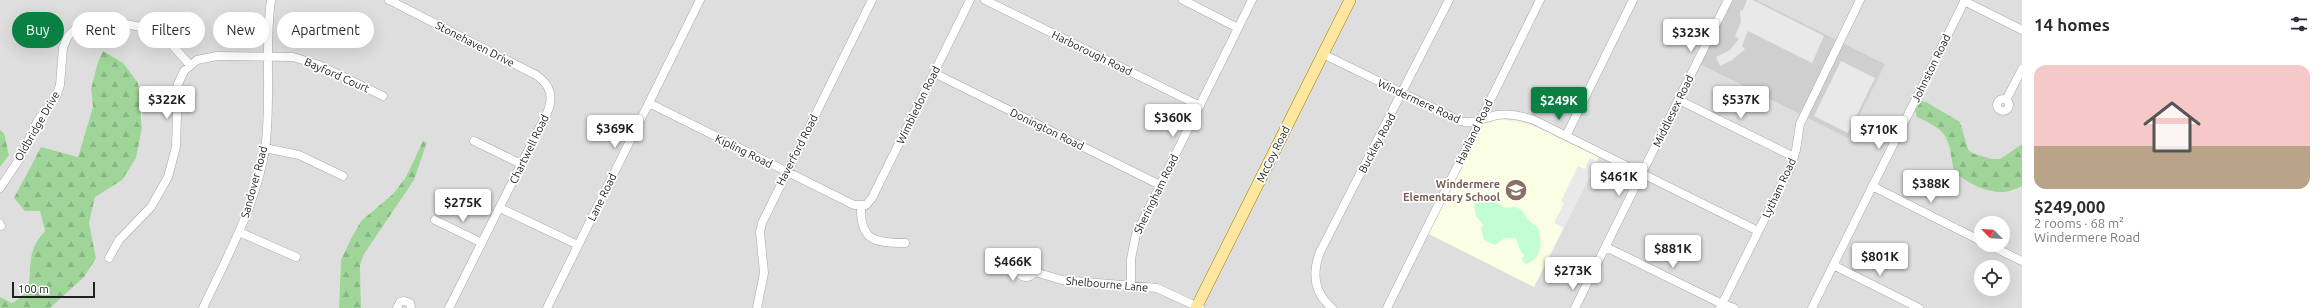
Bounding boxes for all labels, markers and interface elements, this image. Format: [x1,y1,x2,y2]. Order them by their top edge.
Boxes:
chip: Buy [12,12,64,48]
chip: Rent [72,12,130,48]
chip: Filters [138,12,205,48]
chip: New [213,12,269,48]
chip: Apartment [277,12,374,48]
icon: filters [2288,13,2310,35]
text: 14 homes [2034,15,2110,34]
street label: Stonehaven Drive [434,19,516,69]
pin: $323K [1663,19,1719,53]
text: $323K [1672,25,1710,39]
street label: Harborough Road [1050,28,1134,78]
street label: Johnston Road [1909,32,1953,104]
street label: Bayford Court [303,55,372,95]
street label: Wimbledon Road [894,64,942,146]
street label: Middlesex Road [1650,73,1696,149]
street label: Windermere Road [1376,77,1462,125]
pin: $322K [139,86,195,120]
pin: $537K [1713,86,1769,120]
pin: $249K [1531,87,1587,121]
street label: Oldbridge Drive [12,89,62,163]
icon: home [2136,91,2208,163]
text: $322K [148,92,186,106]
text: $537K [1722,92,1760,106]
text: $249K [1540,93,1578,107]
street label: Haviland Road [1453,98,1495,166]
pin: $360K [1145,104,1201,138]
street label: Donington Road [1008,106,1086,152]
text: $360K [1154,110,1192,124]
street label: Buckley Road [1356,111,1398,175]
street label: Chartwell Road [507,112,551,186]
street label: Haverford Road [774,113,820,187]
pin: $369K [587,115,643,149]
pin: $710K [1851,116,1907,150]
text: $369K [596,121,634,135]
text: $710K [1860,122,1898,136]
street label: McCoy Road [1254,124,1292,184]
street label: Kipling Road [713,132,775,170]
street label: Sandover Road [239,145,269,219]
street label: Sheringham Road [1132,152,1180,236]
street label: Lytham Road [1760,156,1798,220]
pin: $461K [1591,163,1647,197]
text: $461K [1600,169,1638,183]
pin: $388K [1903,170,1959,204]
street label: Lane Road [585,171,619,223]
text: $388K [1912,176,1950,190]
school or university icon: Windermere Elementary School [1503,177,1529,203]
place label: Windermere Elementary School [1403,178,1501,203]
pin: $275K [435,189,491,223]
text: $275K [444,195,482,209]
text: $249,000 [2034,197,2105,216]
north arrow [1974,216,2010,252]
map controls [1974,216,2010,296]
text: 2 rooms · 68 m² [2034,216,2124,230]
text: Windermere Road [2034,230,2140,244]
pin: $881K [1645,235,1701,269]
text: $881K [1654,241,1692,255]
pin: $801K [1852,243,1908,277]
pin: $466K [985,248,1041,282]
text: $801K [1861,249,1899,263]
text: $466K [994,254,1032,268]
pin: $273K [1545,257,1601,291]
button: locate [1974,260,2010,296]
text: $273K [1554,263,1592,277]
street label: Shelbourne Lane [1065,274,1149,294]
scale bar [12,280,95,299]
text: 100 m [18,283,49,295]

